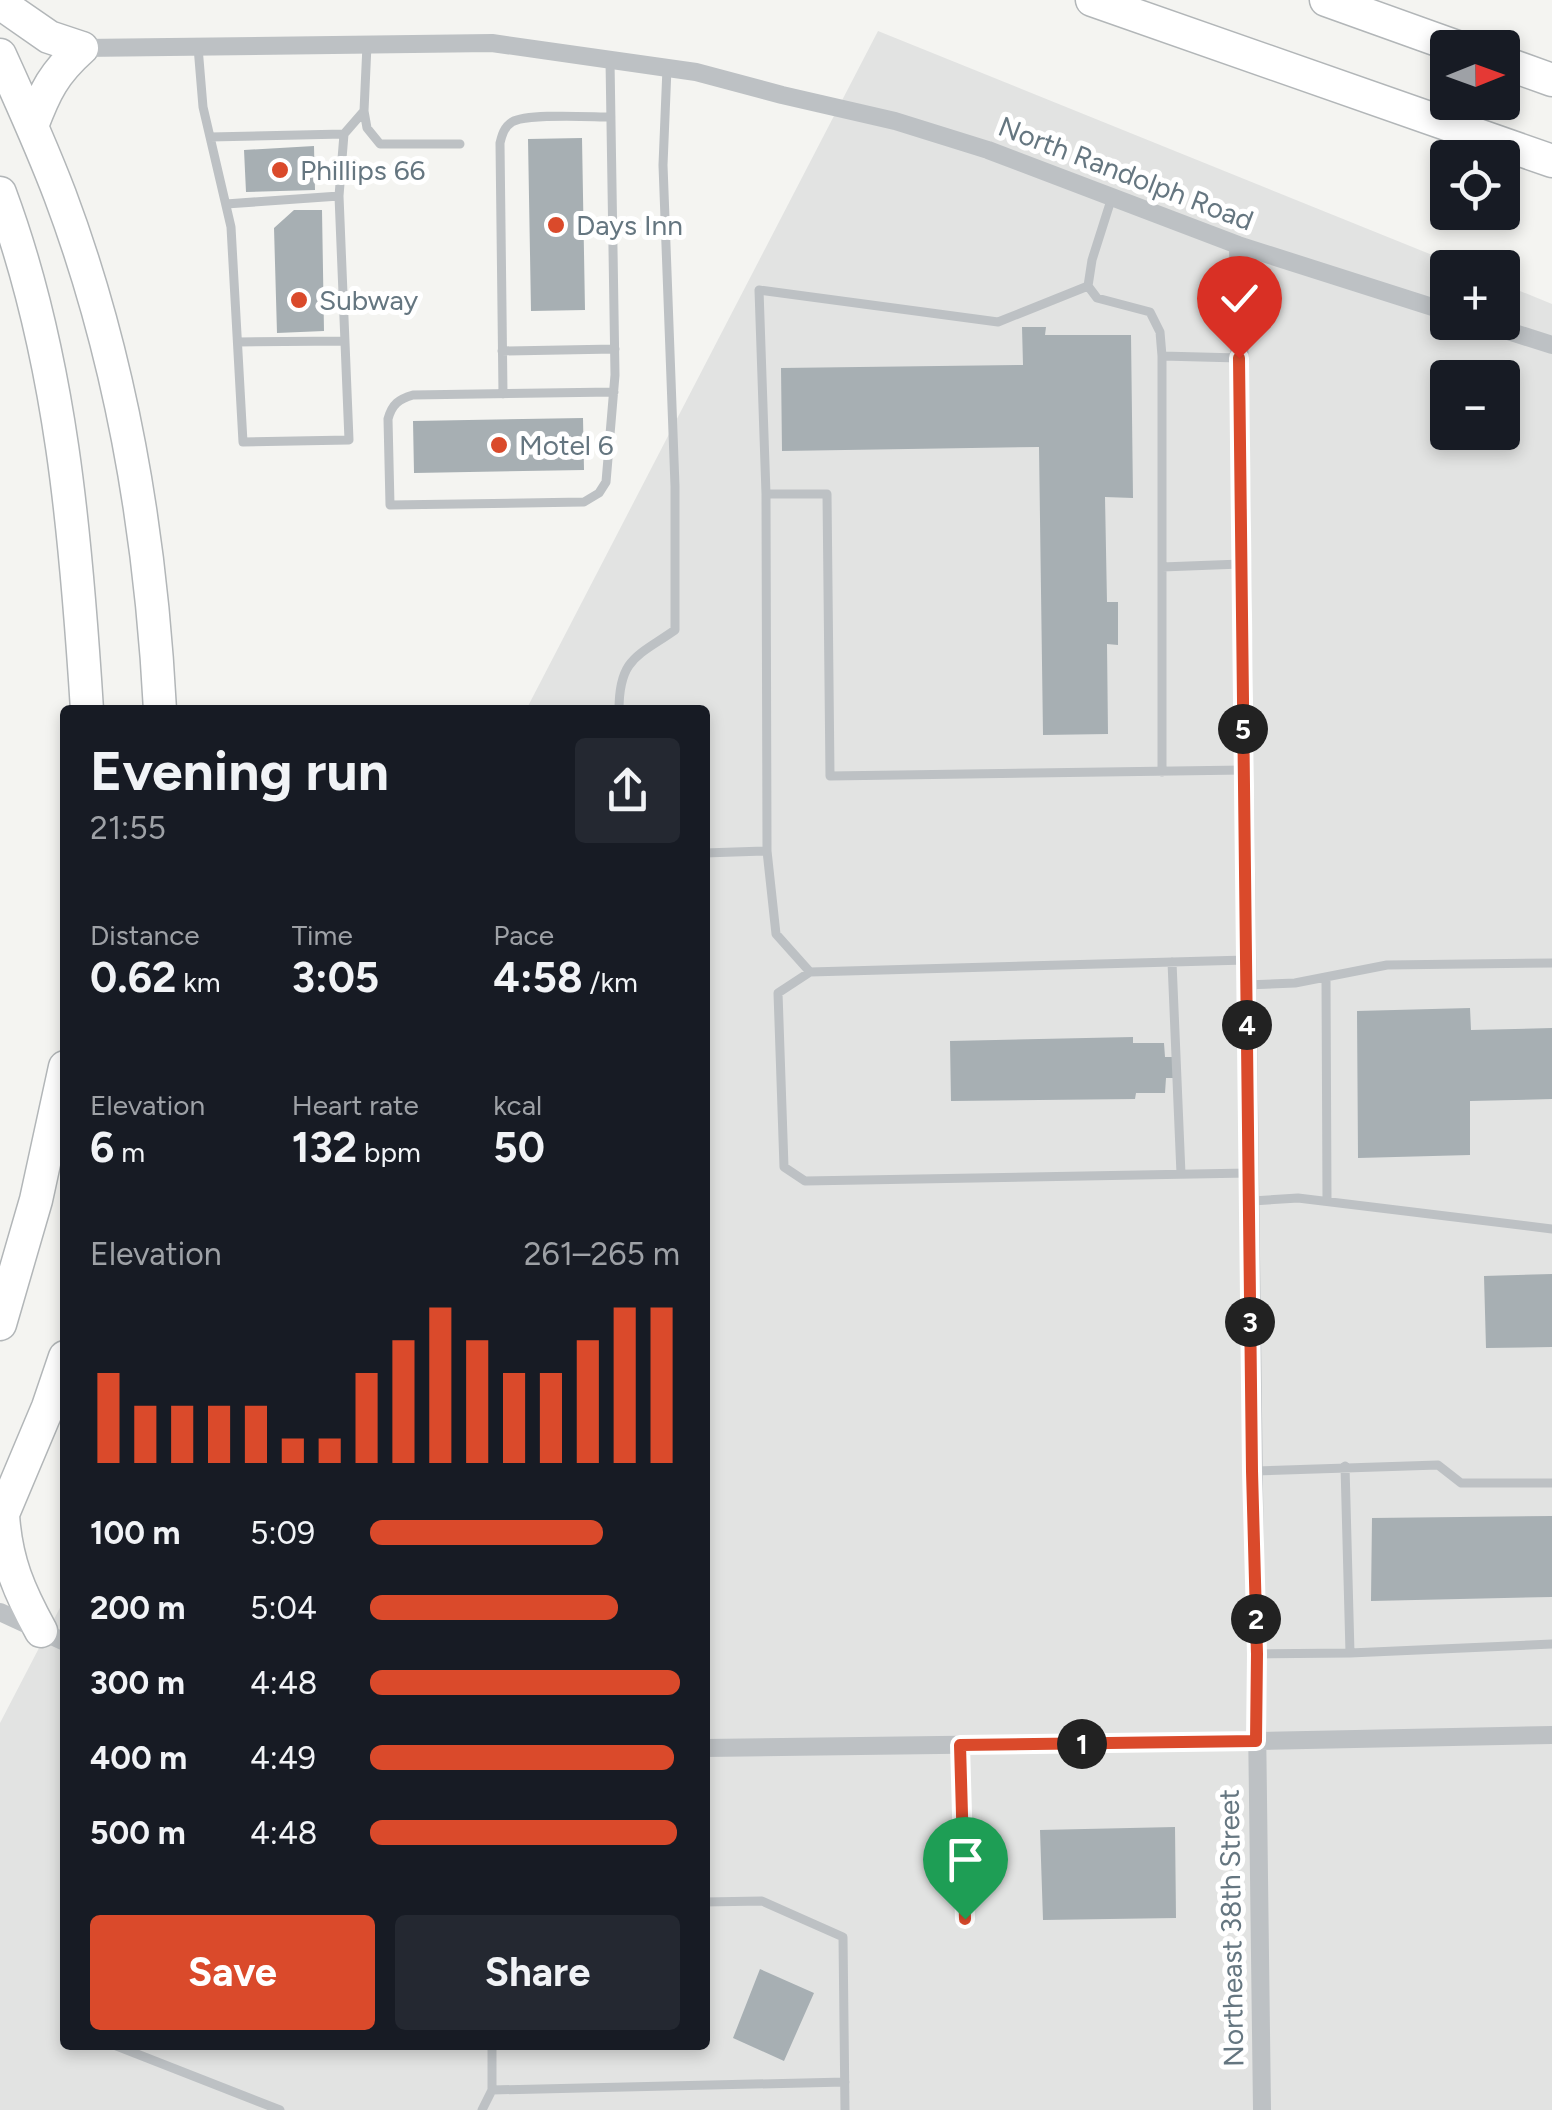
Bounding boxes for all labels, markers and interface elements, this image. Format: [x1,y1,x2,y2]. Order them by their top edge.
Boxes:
north arrow [1430,30,1520,120]
map controls [1430,30,1520,450]
street label: North Randolph Road [994,109,1258,237]
button: locate [1430,140,1520,230]
place label: Phillips 66 [300,153,426,187]
marker: Phillips 66 [269,159,291,181]
place label: Days Inn [576,208,683,242]
marker: Days Inn [545,214,567,236]
button: + [1430,250,1520,340]
pin [1197,256,1282,359]
icon: check [1212,271,1267,326]
place label: Subway [319,283,419,317]
marker: Subway [288,289,310,311]
button: − [1430,360,1520,450]
place label: Motel 6 [519,428,614,462]
marker: Motel 6 [488,434,510,456]
pin: 5 [1218,704,1268,754]
text: 5 [1235,712,1251,746]
text: Evening run [90,738,389,804]
button: share [575,738,680,843]
text: 21:55 [90,809,166,847]
text: Distance [90,918,200,952]
text: Time [292,918,353,952]
text: Pace [493,918,554,952]
text: 0.62 [90,952,176,1003]
text: 3:05 [292,952,379,1003]
text: 4:58 [493,952,583,1003]
text: km [176,965,221,999]
text: /km [583,965,638,999]
pin: 4 [1222,1000,1272,1050]
text: 4 [1238,1008,1256,1042]
text: Elevation [90,1088,205,1122]
text: Heart rate [292,1088,419,1122]
text: kcal [493,1088,542,1122]
text: 6 [90,1122,114,1173]
text: 132 [292,1122,357,1173]
text: 50 [493,1122,545,1173]
text: m [114,1135,145,1169]
text: bpm [357,1135,421,1169]
text: Elevation [90,1235,222,1273]
text: 261–265 m [524,1235,680,1273]
pin: 3 [1225,1297,1275,1347]
text: 3 [1242,1305,1258,1339]
text: 100 m [90,1514,181,1552]
text: 5:09 [250,1514,315,1552]
text: 200 m [90,1589,186,1627]
text: 5:04 [250,1589,317,1627]
pin: 2 [1231,1594,1281,1644]
text: 2 [1248,1602,1264,1636]
text: 300 m [90,1664,185,1702]
text: 4:48 [250,1664,318,1702]
pin: 1 [1057,1719,1107,1769]
text: 1 [1076,1727,1088,1761]
text: 400 m [90,1739,187,1777]
text: 4:49 [250,1739,316,1777]
street label: Northeast 38th Street [1212,1789,1250,2067]
text: 500 m [90,1814,186,1852]
text: 4:48 [250,1814,318,1852]
pin [923,1817,1008,1920]
icon: arrive [938,1832,993,1887]
button: Save [90,1915,375,2030]
button: Share [395,1915,680,2030]

